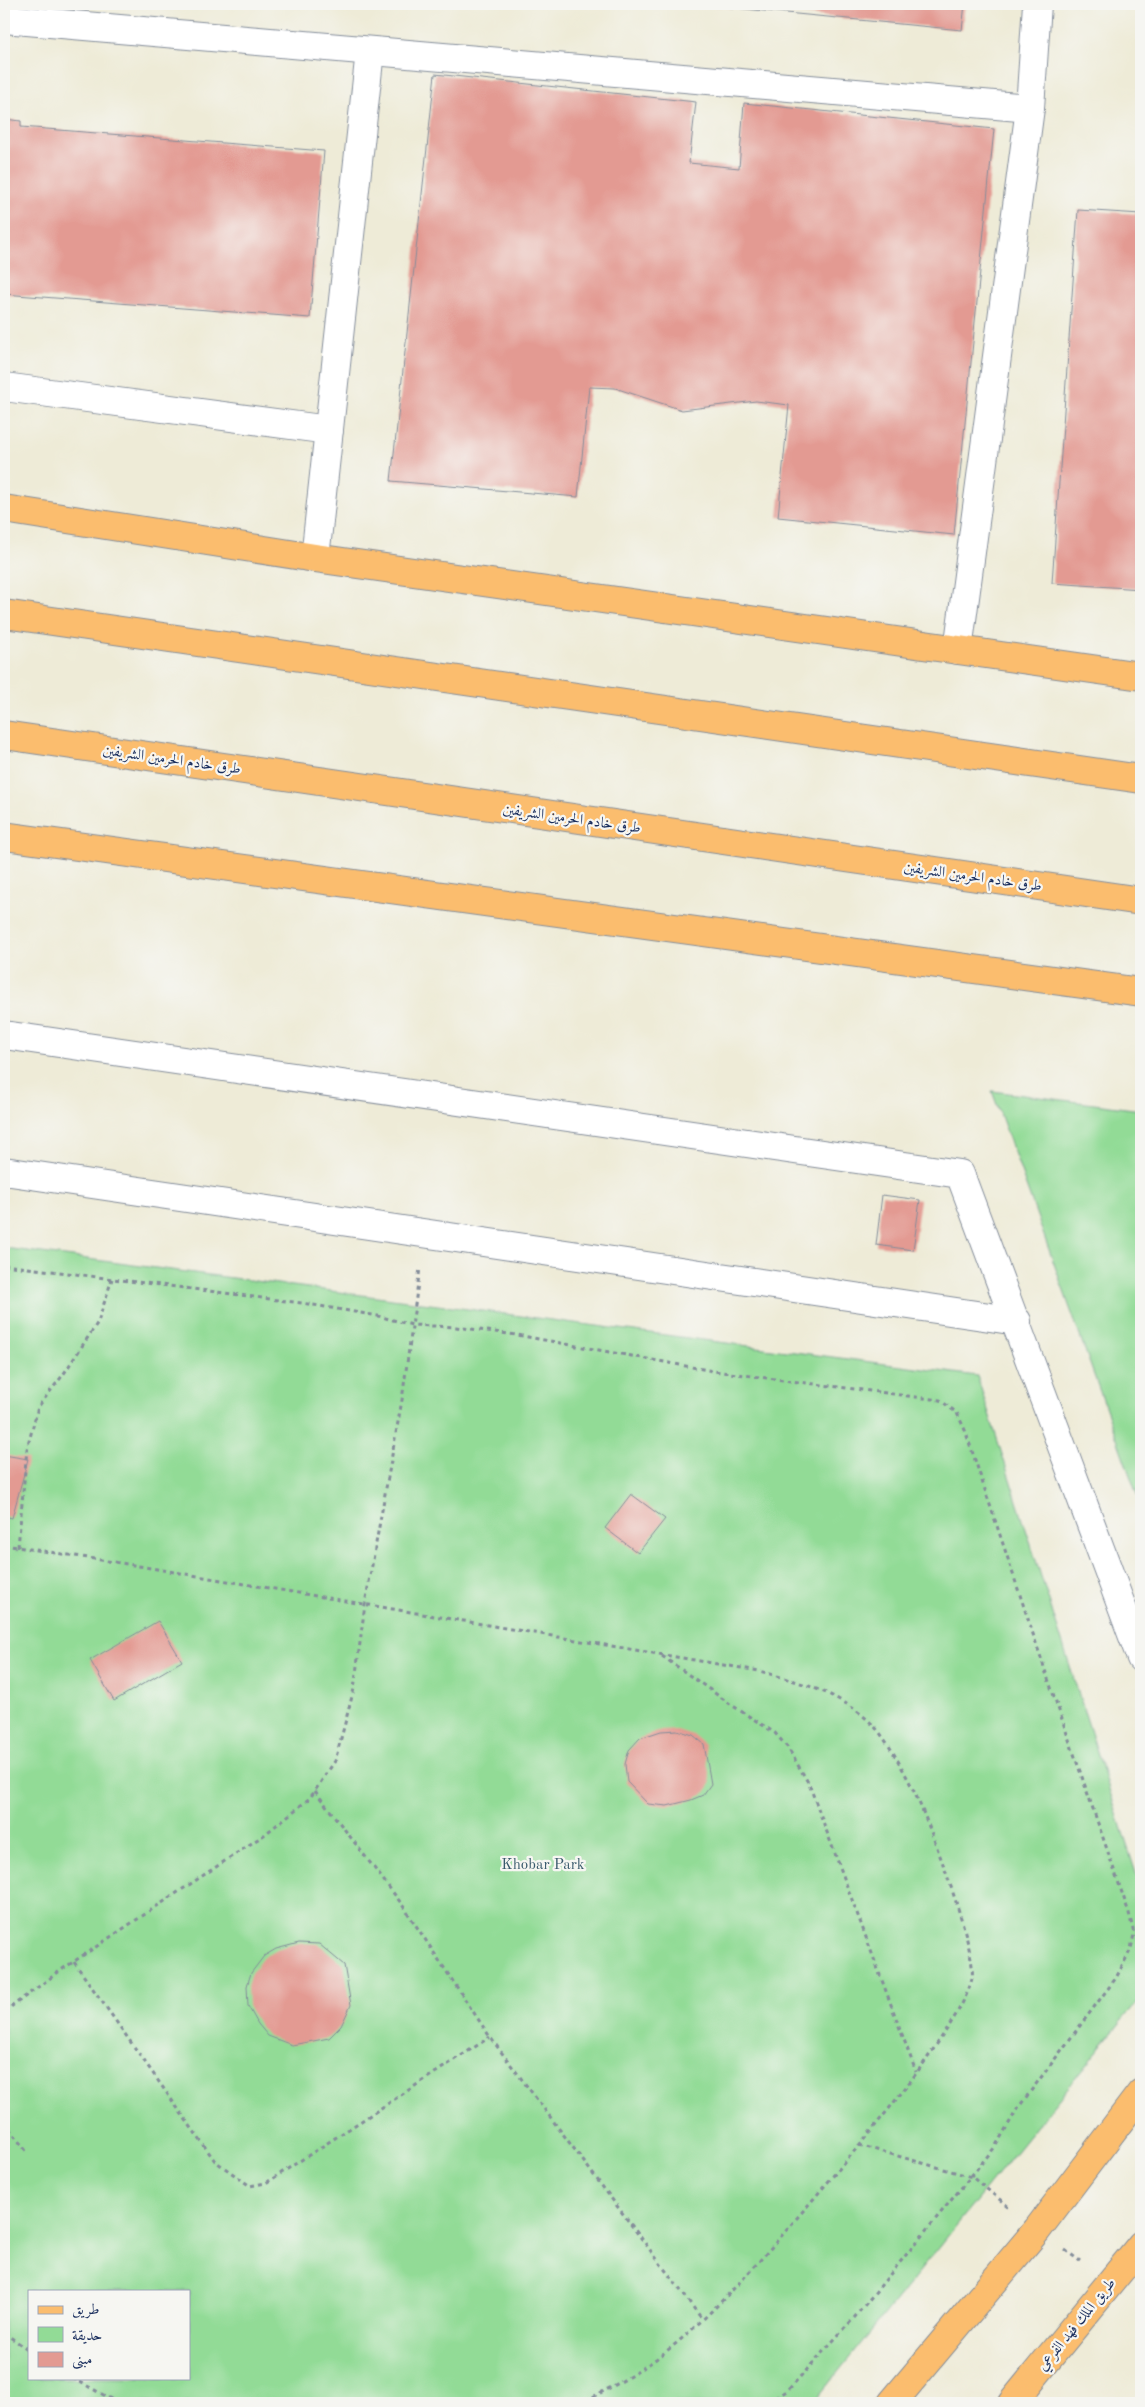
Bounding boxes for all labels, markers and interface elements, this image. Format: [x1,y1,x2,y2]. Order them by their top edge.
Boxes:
street label: طرق خادم الحرمين الشريفين [101,743,242,782]
street label: طرق خادم الحرمين الشريفين [501,802,642,841]
street label: طرق خادم الحرمين الشريفين [902,860,1043,899]
park label: Khobar Park [501,1858,585,1873]
street label: طريق الملك فهد الفرعي [1035,2276,1121,2376]
legend [28,2290,190,2380]
text: طريق [72,2303,99,2319]
text: حديقة [72,2329,102,2344]
text: مبنى [72,2353,92,2370]

